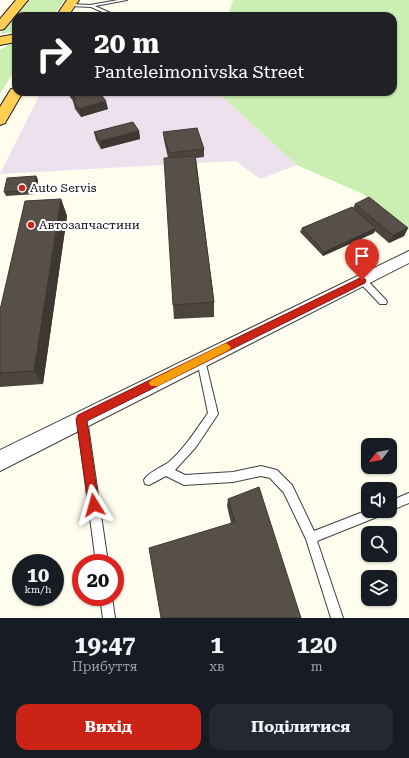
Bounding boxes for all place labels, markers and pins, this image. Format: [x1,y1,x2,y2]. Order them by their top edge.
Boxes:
place label: Auto Servis [30,181,97,195]
marker: Auto Servis [17,183,27,193]
place label: Автозапчастини [39,218,140,232]
marker: Автозапчастини [26,220,36,230]
pin [345,239,379,280]

